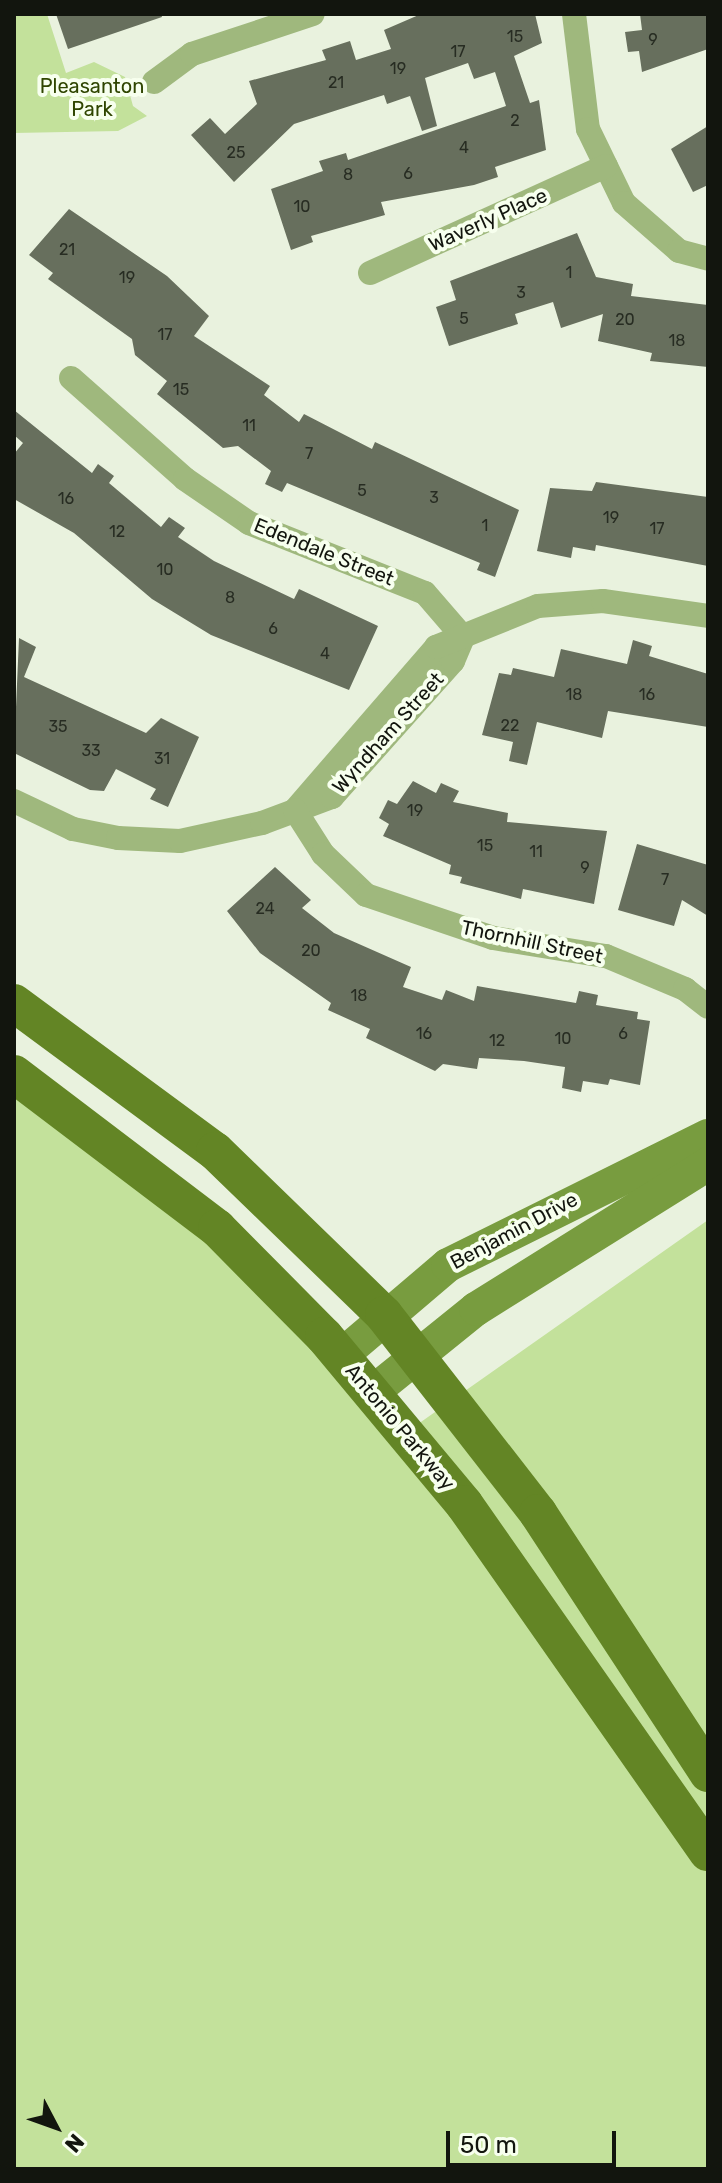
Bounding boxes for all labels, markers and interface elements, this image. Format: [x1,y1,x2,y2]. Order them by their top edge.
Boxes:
house number: 15 [507,27,523,47]
house number: 9 [648,30,658,50]
house number: 17 [450,42,466,62]
house number: 19 [390,59,406,79]
house number: 21 [328,73,344,93]
park label: Pleasanton Park [40,74,144,121]
house number: 2 [510,111,520,131]
house number: 4 [459,138,469,158]
house number: 25 [227,143,245,163]
house number: 6 [403,164,413,184]
house number: 8 [343,165,353,185]
street label: Waverly Place [425,183,551,257]
house number: 10 [293,197,311,217]
house number: 21 [59,240,75,260]
house number: 1 [566,263,572,283]
house number: 19 [119,268,135,288]
house number: 3 [516,283,526,303]
house number: 5 [459,309,469,329]
house number: 20 [615,310,635,330]
house number: 17 [157,325,173,345]
house number: 18 [668,331,686,351]
house number: 15 [173,380,189,400]
house number: 11 [242,416,256,436]
house number: 7 [305,444,313,464]
house number: 5 [357,481,367,501]
house number: 3 [429,488,439,508]
house number: 16 [58,489,74,509]
house number: 19 [603,508,619,528]
street label: Edendale Street [250,513,398,591]
house number: 1 [482,516,488,536]
house number: 17 [649,519,665,539]
house number: 12 [109,522,125,542]
house number: 10 [156,560,174,580]
house number: 8 [225,588,235,608]
house number: 6 [268,619,278,639]
house number: 4 [320,644,330,664]
street label: Wyndham Street [327,667,449,799]
house number: 18 [565,685,583,705]
house number: 16 [639,685,655,705]
house number: 22 [501,716,519,736]
house number: 35 [48,717,68,737]
house number: 33 [81,741,101,761]
house number: 31 [154,749,170,769]
house number: 19 [407,801,423,821]
house number: 15 [477,836,493,856]
house number: 11 [529,842,543,862]
house number: 9 [580,858,590,878]
house number: 7 [661,870,669,890]
house number: 24 [255,899,275,919]
street label: Thornhill Street [459,915,605,969]
house number: 20 [301,941,321,961]
house number: 18 [350,986,368,1006]
house number: 16 [416,1024,432,1044]
house number: 6 [618,1024,628,1044]
house number: 10 [554,1029,572,1049]
house number: 12 [489,1031,505,1051]
street label: Benjamin Drive [446,1187,582,1275]
street label: Antonio Parkway [340,1359,460,1495]
north arrow [16,2087,96,2167]
scale bar [450,2115,620,2165]
text: N [59,2128,90,2158]
text: 50 m [460,2131,517,2159]

